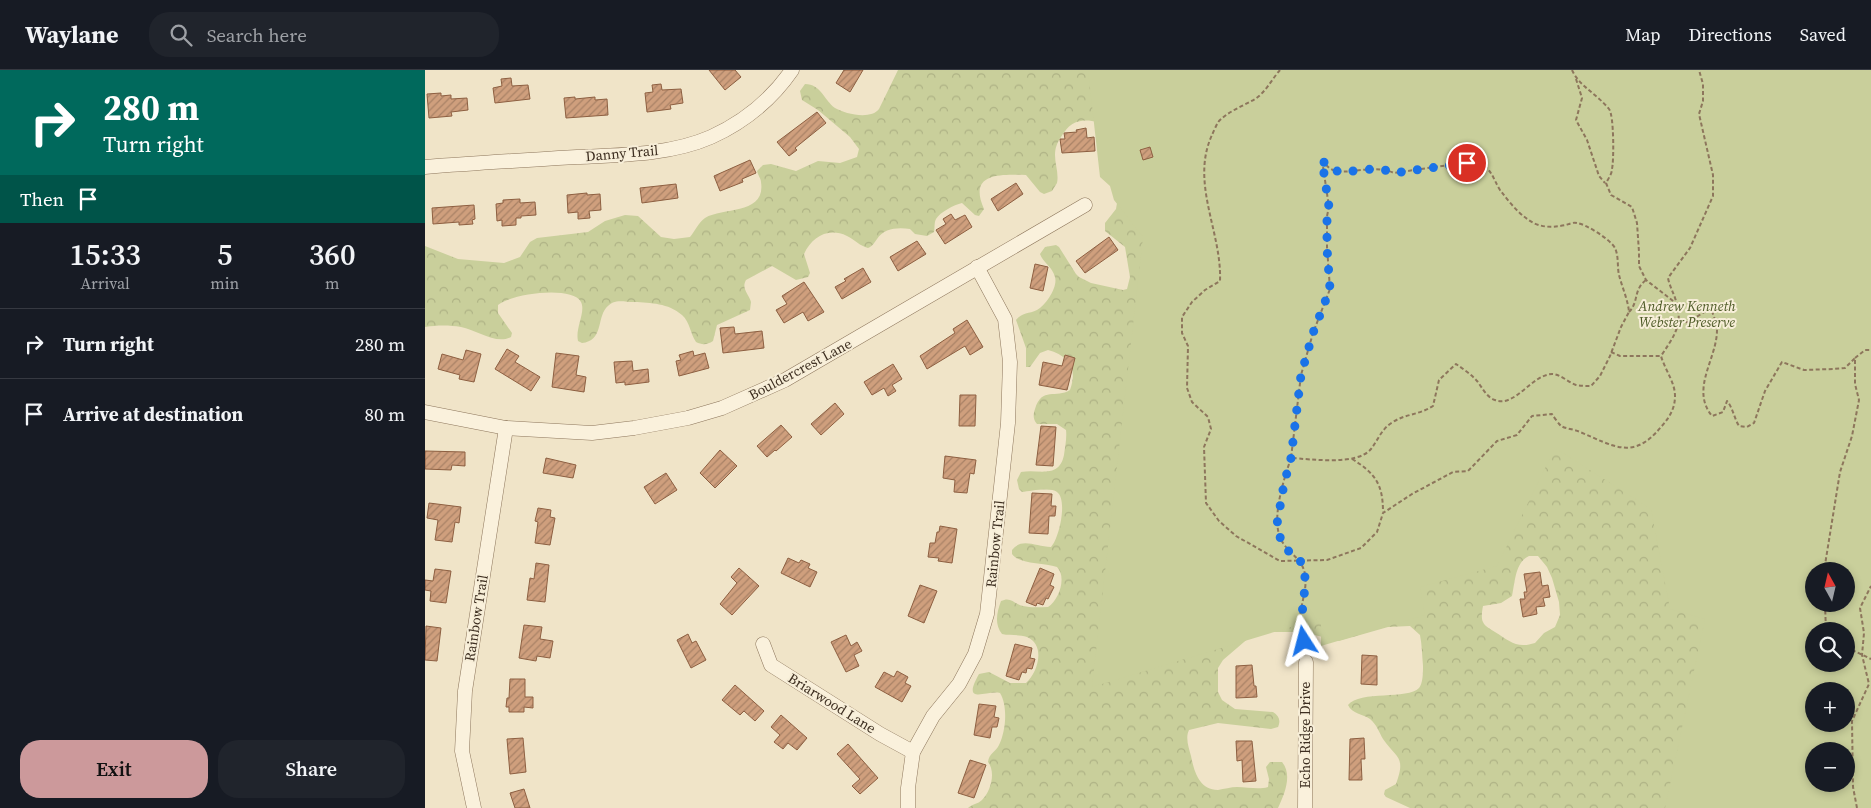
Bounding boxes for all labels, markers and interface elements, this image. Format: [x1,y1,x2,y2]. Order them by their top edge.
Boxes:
search box [149,12,499,57]
text: Waylane [25,18,119,51]
icon: search [167,21,195,49]
text: Search here [207,22,307,48]
text: Map [1625,22,1661,47]
text: Directions [1689,22,1772,47]
text: Saved [1800,22,1846,47]
text: 280 m [103,84,199,132]
icon: right [20,90,85,155]
text: Turn right [103,129,204,159]
street label: Danny Trail [585,140,659,166]
pin [1446,142,1488,184]
icon: arrive [1453,149,1481,177]
icon: arrive [74,185,102,213]
text: Then [20,186,64,212]
text: 15:33 [69,234,141,275]
text: 5 [217,234,233,275]
text: 360 [309,234,356,275]
text: Arrival [80,272,130,294]
text: min [210,272,239,294]
text: m [325,272,339,294]
park label: Andrew Kenneth Webster Preserve [1637,296,1736,332]
icon: right [20,330,48,358]
text: Turn right [63,331,154,357]
text: 280 m [355,331,405,357]
street label: Bouldercrest Lane [745,333,855,405]
icon: arrive [20,400,48,428]
text: Arrive at destination [63,401,243,427]
text: 80 m [364,401,405,427]
street label: Rainbow Trail [980,499,1010,589]
north arrow [1805,562,1855,612]
map controls [1805,562,1855,792]
street label: Rainbow Trail [459,573,493,663]
position arrow [1277,614,1329,666]
button: search [1805,622,1855,672]
street label: Briarwood Lane [784,668,880,738]
street label: Echo Ridge Drive [1295,682,1315,788]
button: + [1805,682,1855,732]
button: Exit [20,740,208,798]
button: Share [218,740,405,798]
button: − [1805,742,1855,792]

